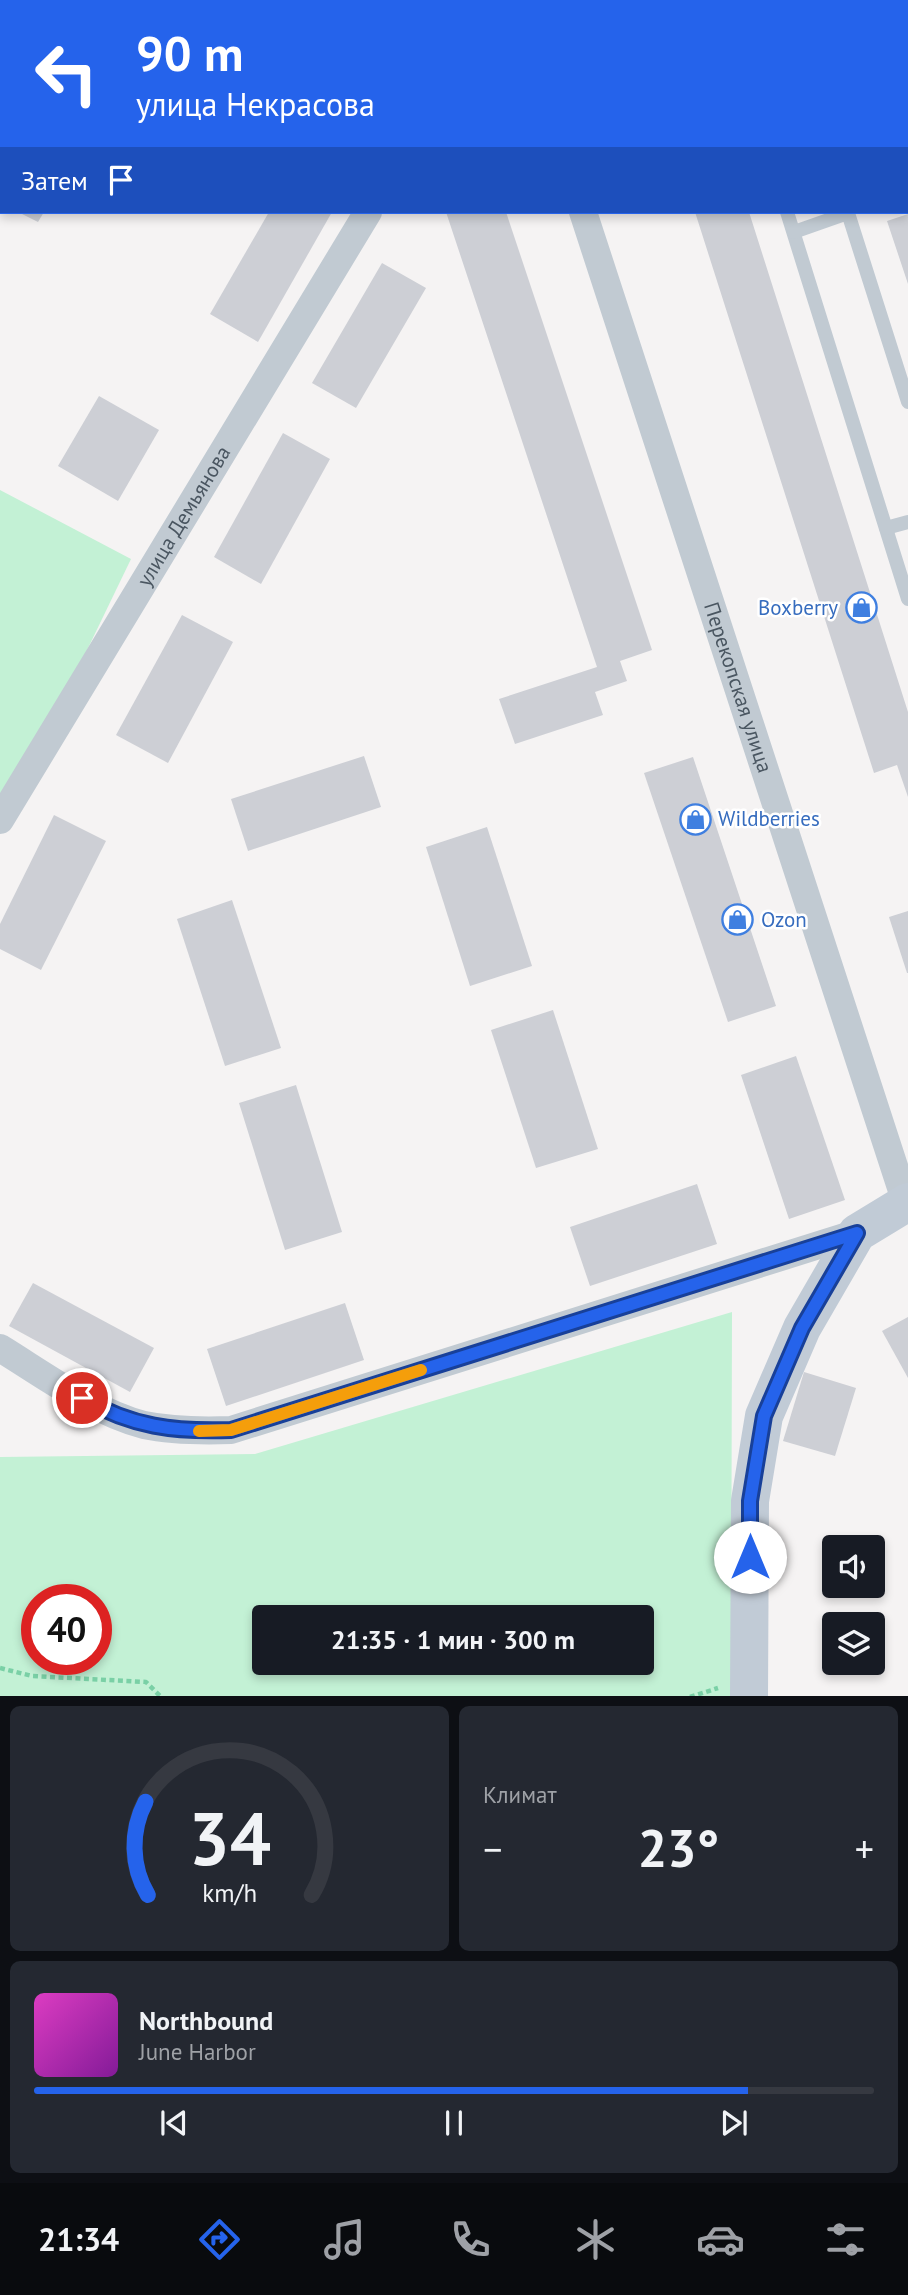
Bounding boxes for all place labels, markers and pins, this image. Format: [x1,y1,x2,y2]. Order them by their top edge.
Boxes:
shop icon: Boxberry [844,591,878,625]
place label: Boxberry [758,594,838,621]
shop icon: Wildberries [678,802,712,836]
place label: Wildberries [718,805,820,832]
shop icon: Ozon [721,903,755,937]
place label: Ozon [761,906,807,933]
pin [52,1368,112,1428]

